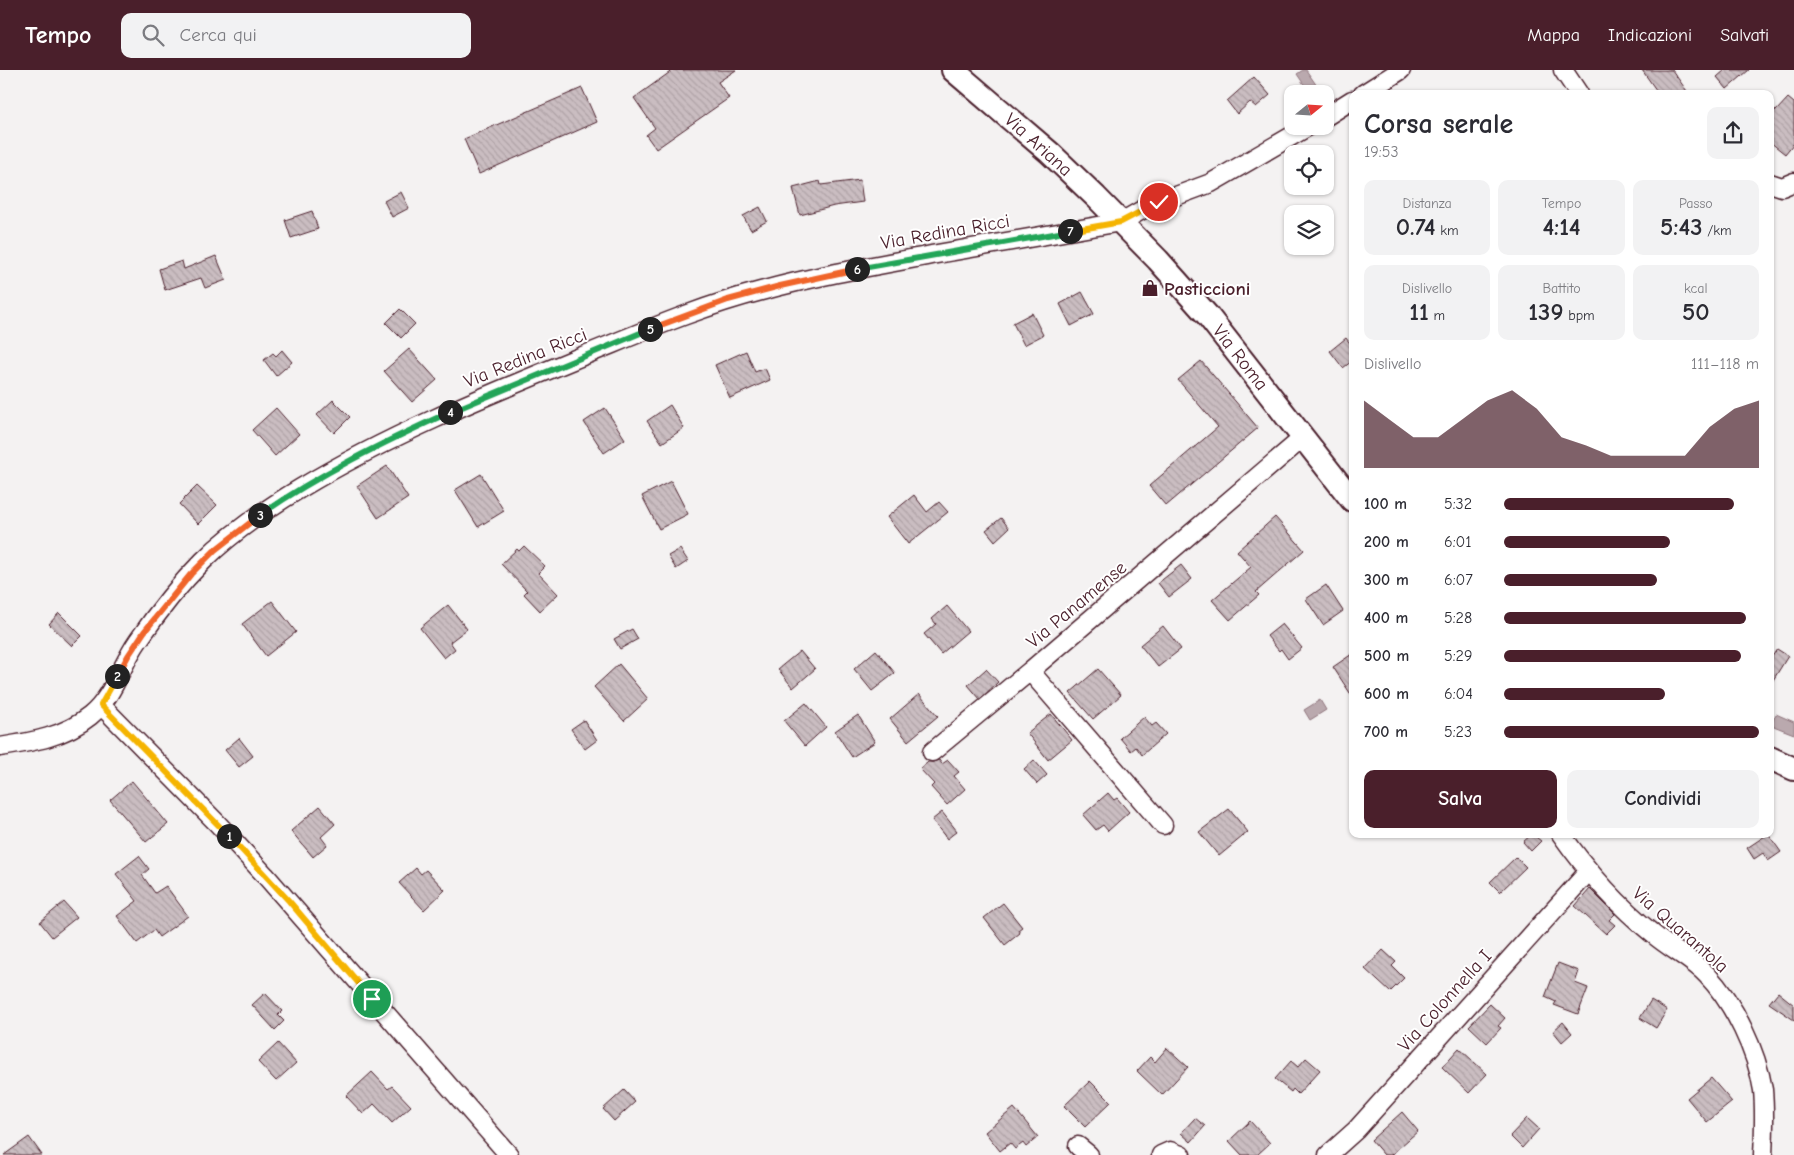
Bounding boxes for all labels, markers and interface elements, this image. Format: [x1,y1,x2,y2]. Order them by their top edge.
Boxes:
search box [121,13,471,58]
text: Tempo [25,21,91,49]
icon: search [139,21,167,49]
text: Cerca qui [179,24,257,46]
text: Mappa [1527,25,1580,46]
text: Indicazioni [1608,25,1692,46]
text: Salvati [1720,25,1769,46]
north arrow [1284,85,1334,135]
map controls [1284,85,1334,255]
button: share [1707,107,1759,159]
text: Corsa serale [1364,108,1513,140]
street label: Via Ariana [1000,109,1077,181]
text: 19:53 [1364,143,1399,161]
button: locate [1284,145,1334,195]
pin [1138,181,1180,223]
icon: check [1145,188,1173,216]
text: Distanza [1402,195,1452,212]
text: Tempo [1542,195,1581,212]
text: Passo [1679,195,1713,212]
button: layers [1284,205,1334,255]
street label: Via Redina Ricci [879,210,1011,254]
text: 0.74 [1396,212,1436,241]
text: 4:14 [1542,212,1581,241]
text: 5:43 [1660,212,1703,241]
pin: 7 [1058,218,1082,244]
text: km [1436,222,1459,239]
text: /km [1703,222,1732,239]
text: 7 [1067,223,1074,240]
pin: 6 [844,256,870,282]
text: 6 [854,261,861,278]
shop icon: Pasticcioni [1140,278,1160,298]
place label: Pasticcioni [1164,278,1250,300]
text: Dislivello [1402,280,1452,297]
text: Battito [1542,280,1581,297]
text: kcal [1684,280,1708,297]
text: 11 [1409,297,1429,326]
text: 139 [1528,297,1564,326]
text: 50 [1682,297,1710,326]
text: m [1429,307,1445,324]
text: bpm [1564,307,1595,324]
pin: 5 [638,316,662,342]
street label: Via Roma [1208,320,1273,395]
text: 5 [647,321,654,338]
street label: Via Redina Ricci [461,323,590,393]
text: Dislivello [1364,355,1421,373]
text: 111–118 m [1691,355,1759,373]
pin: 4 [438,400,462,424]
text: 4 [447,404,454,421]
text: 100 m [1364,495,1407,513]
text: 5:32 [1444,495,1472,513]
pin: 3 [248,502,272,528]
text: 3 [257,507,264,524]
text: 200 m [1364,533,1409,551]
text: 6:01 [1444,533,1472,551]
street label: Via Panamense [1022,557,1131,653]
text: 300 m [1364,571,1409,589]
text: 6:07 [1444,571,1473,589]
text: 400 m [1364,609,1408,627]
text: 5:28 [1444,609,1472,627]
text: 500 m [1364,647,1409,665]
text: 5:29 [1444,647,1472,665]
pin: 2 [104,664,130,688]
text: 2 [114,668,121,685]
text: 600 m [1364,685,1409,703]
text: 6:04 [1444,685,1473,703]
text: 700 m [1364,723,1408,741]
text: 5:23 [1444,723,1472,741]
button: Salva [1364,770,1557,828]
button: Condividi [1567,770,1759,828]
pin: 1 [216,824,242,848]
text: 1 [227,828,232,845]
street label: Via Quarantola [1628,882,1733,977]
street label: Via Colonnella I [1393,945,1496,1056]
pin [351,978,393,1020]
icon: arrive [358,985,386,1013]

